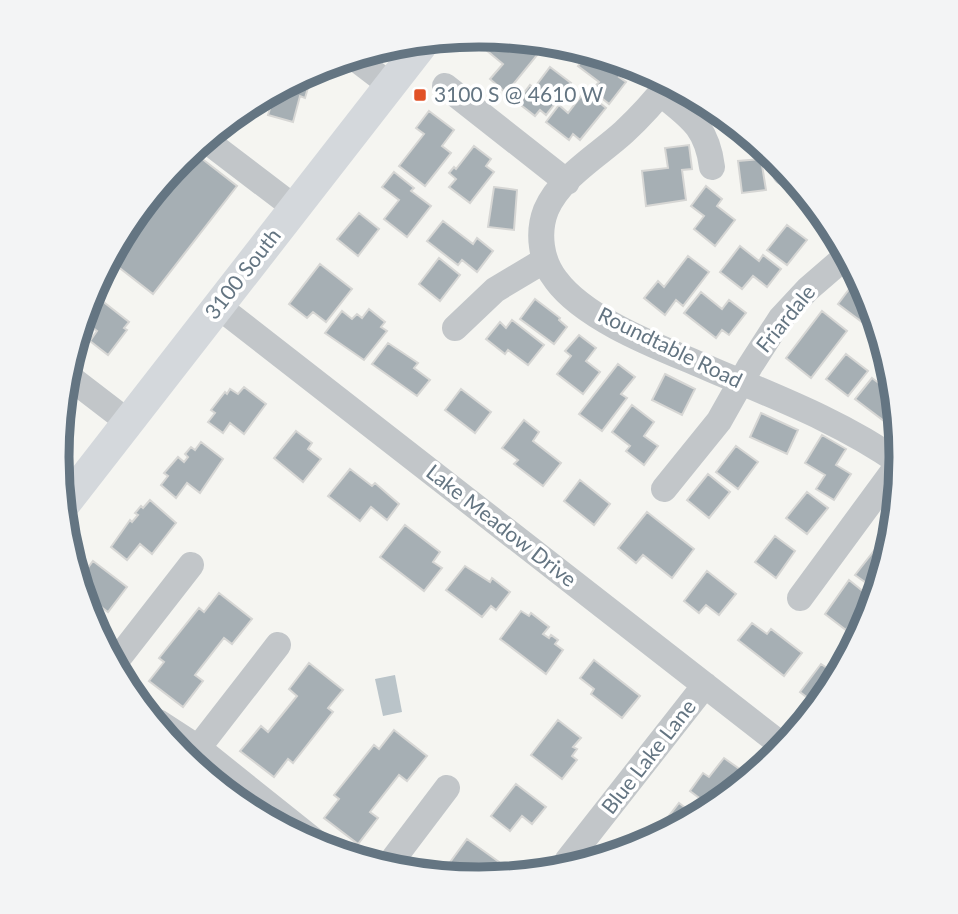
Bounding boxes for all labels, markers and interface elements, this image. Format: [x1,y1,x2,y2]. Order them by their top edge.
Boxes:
place label: 3100 S @ 4610 W [434,81,604,106]
marker: 3100 S @ 4610 W [412,87,428,103]
street label: 3100 South [199,223,285,323]
street label: Friardale [750,279,820,357]
street label: Roundtable Road [594,301,747,392]
street label: Lake Meadow Drive [422,458,582,591]
street label: Blue Lake Lane [595,694,700,818]

